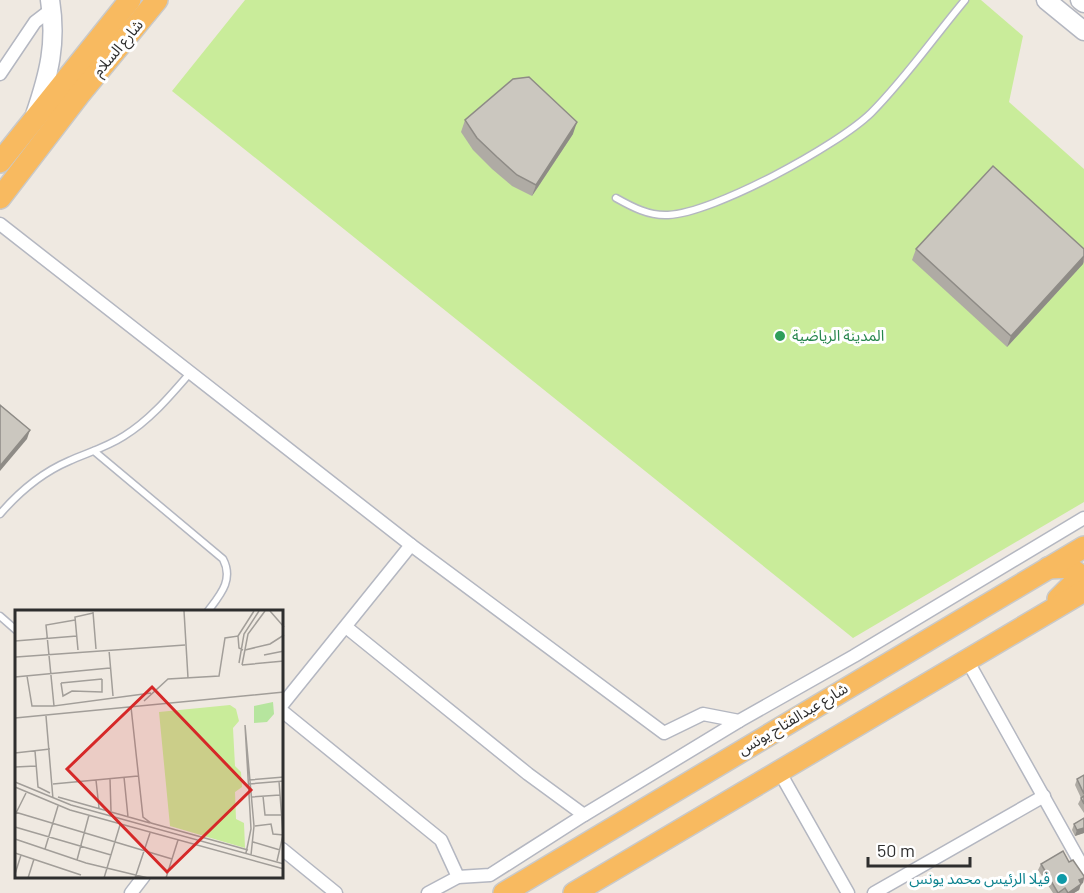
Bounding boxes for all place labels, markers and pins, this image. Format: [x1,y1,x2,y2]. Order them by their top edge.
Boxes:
place label: المدينة الرياضية [792,326,884,345]
marker: المدينة الرياضية [773,329,787,343]
place label: فيلا الرئيس محمد يونس [909,869,1050,888]
marker: فيلا الرئيس محمد يونس [1055,872,1069,886]

